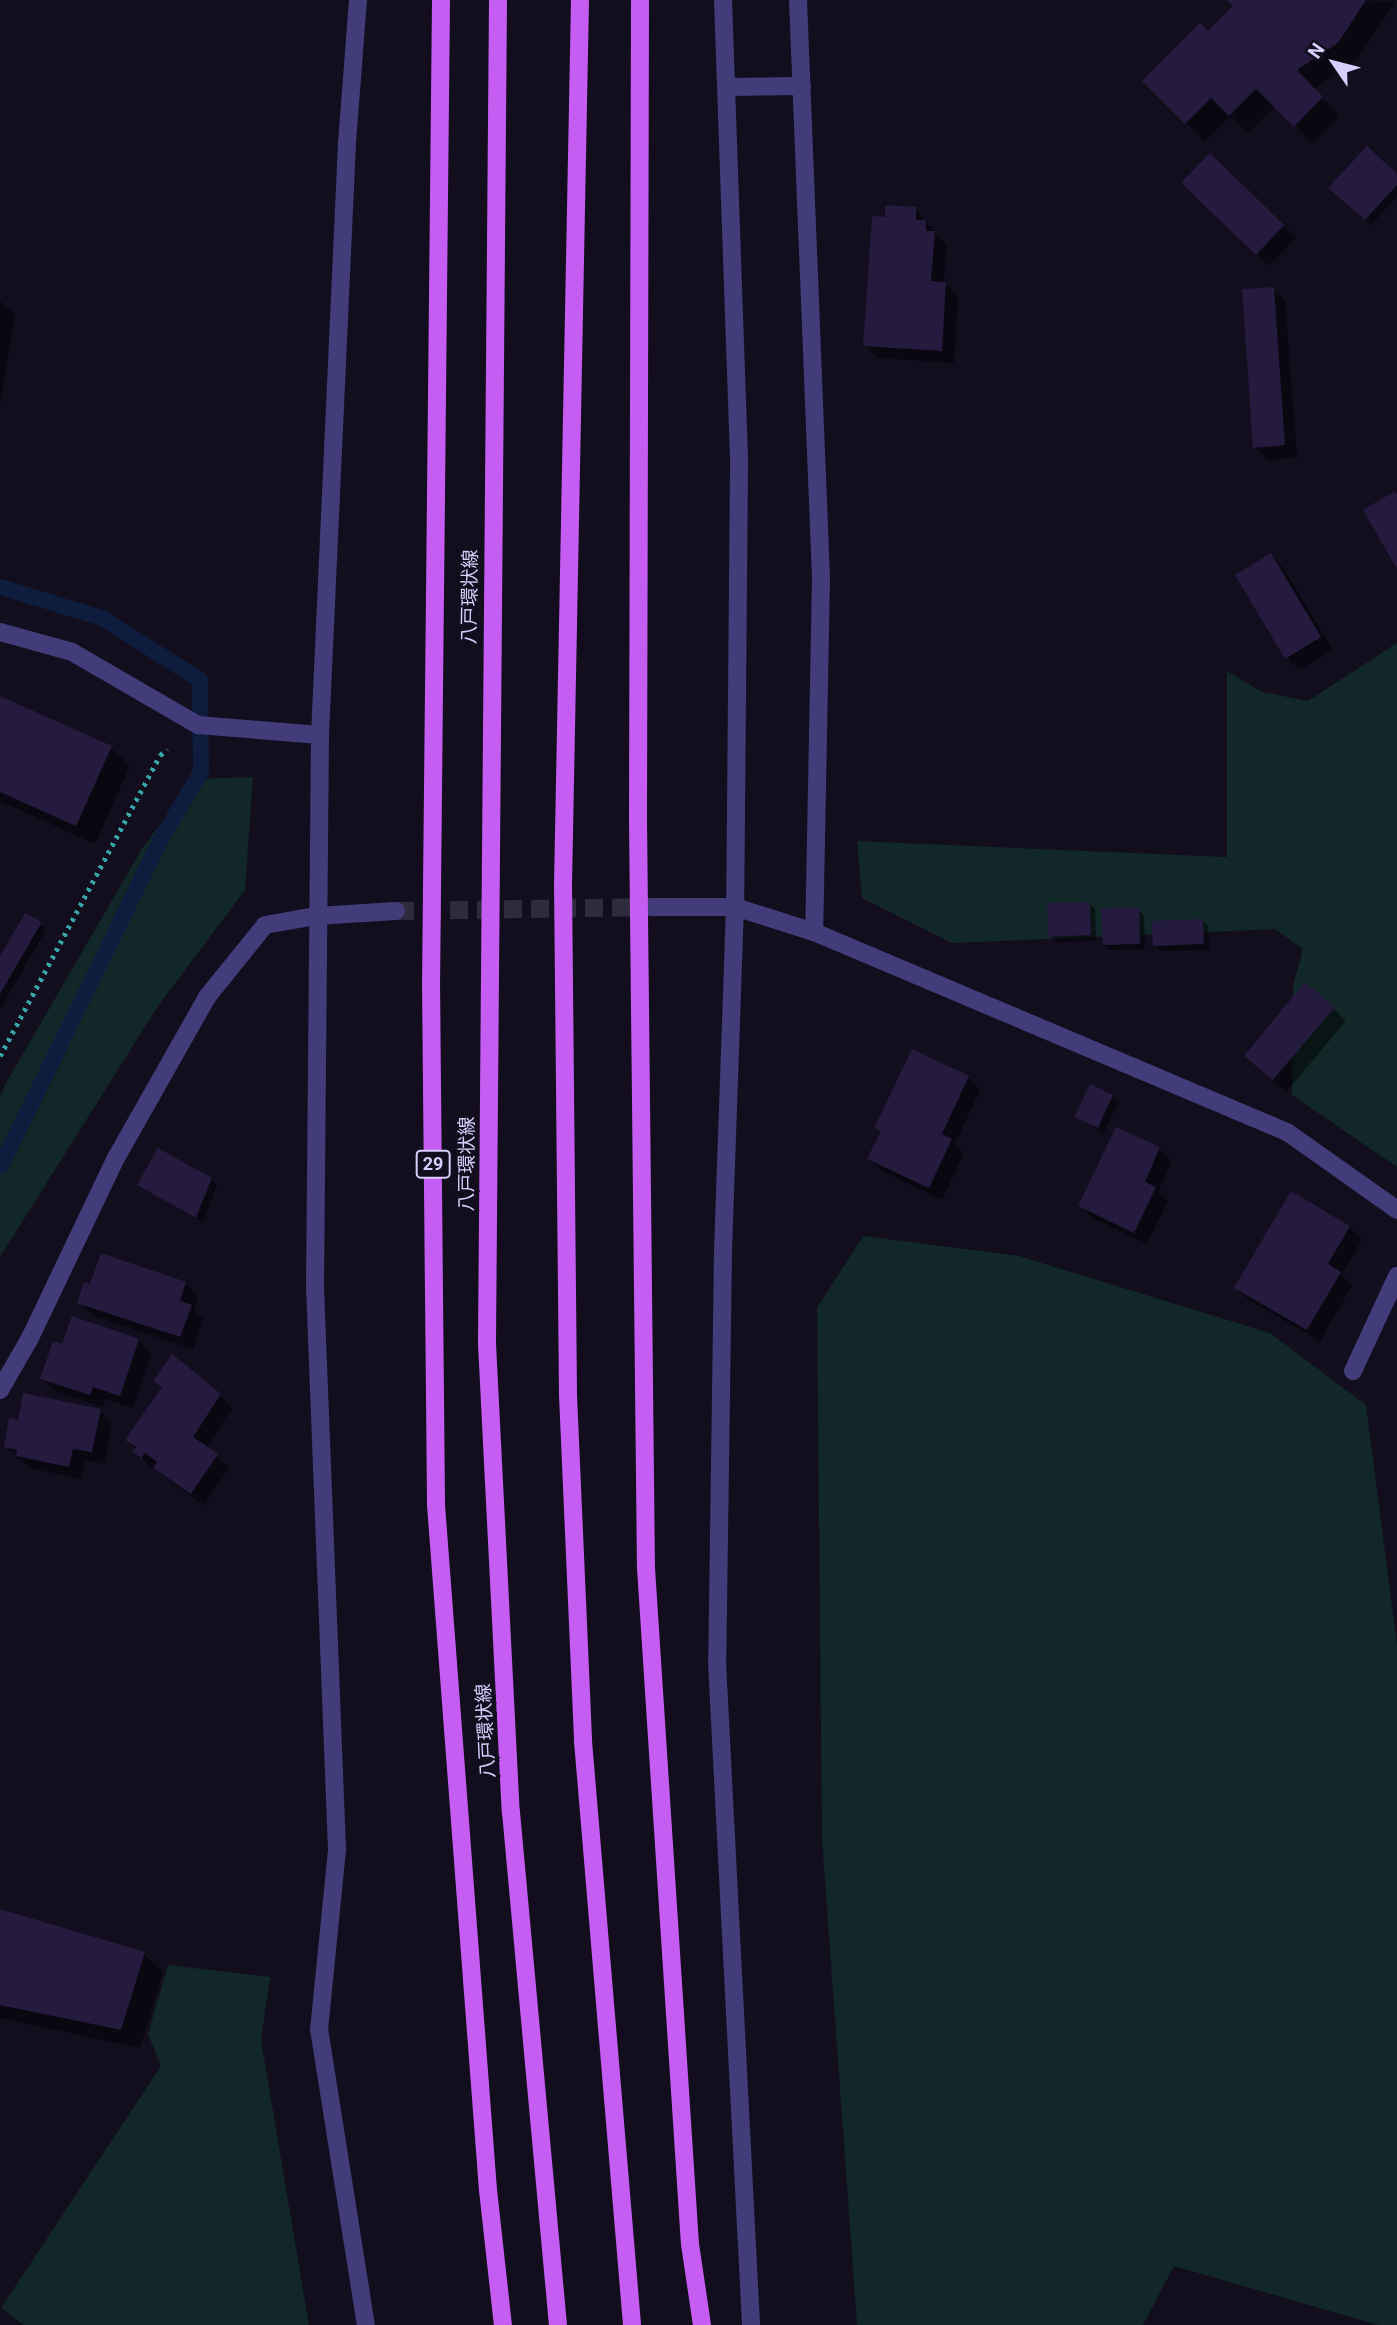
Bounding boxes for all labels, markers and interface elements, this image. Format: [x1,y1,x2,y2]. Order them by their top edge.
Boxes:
north arrow [1299,28,1369,98]
text: N [1303,39,1330,63]
street label: 八戸環状線 [458,549,482,645]
street label: 八戸環状線 [456,1117,478,1211]
road number: 29 [416,1149,450,1178]
street label: 八戸環状線 [472,1683,500,1779]

